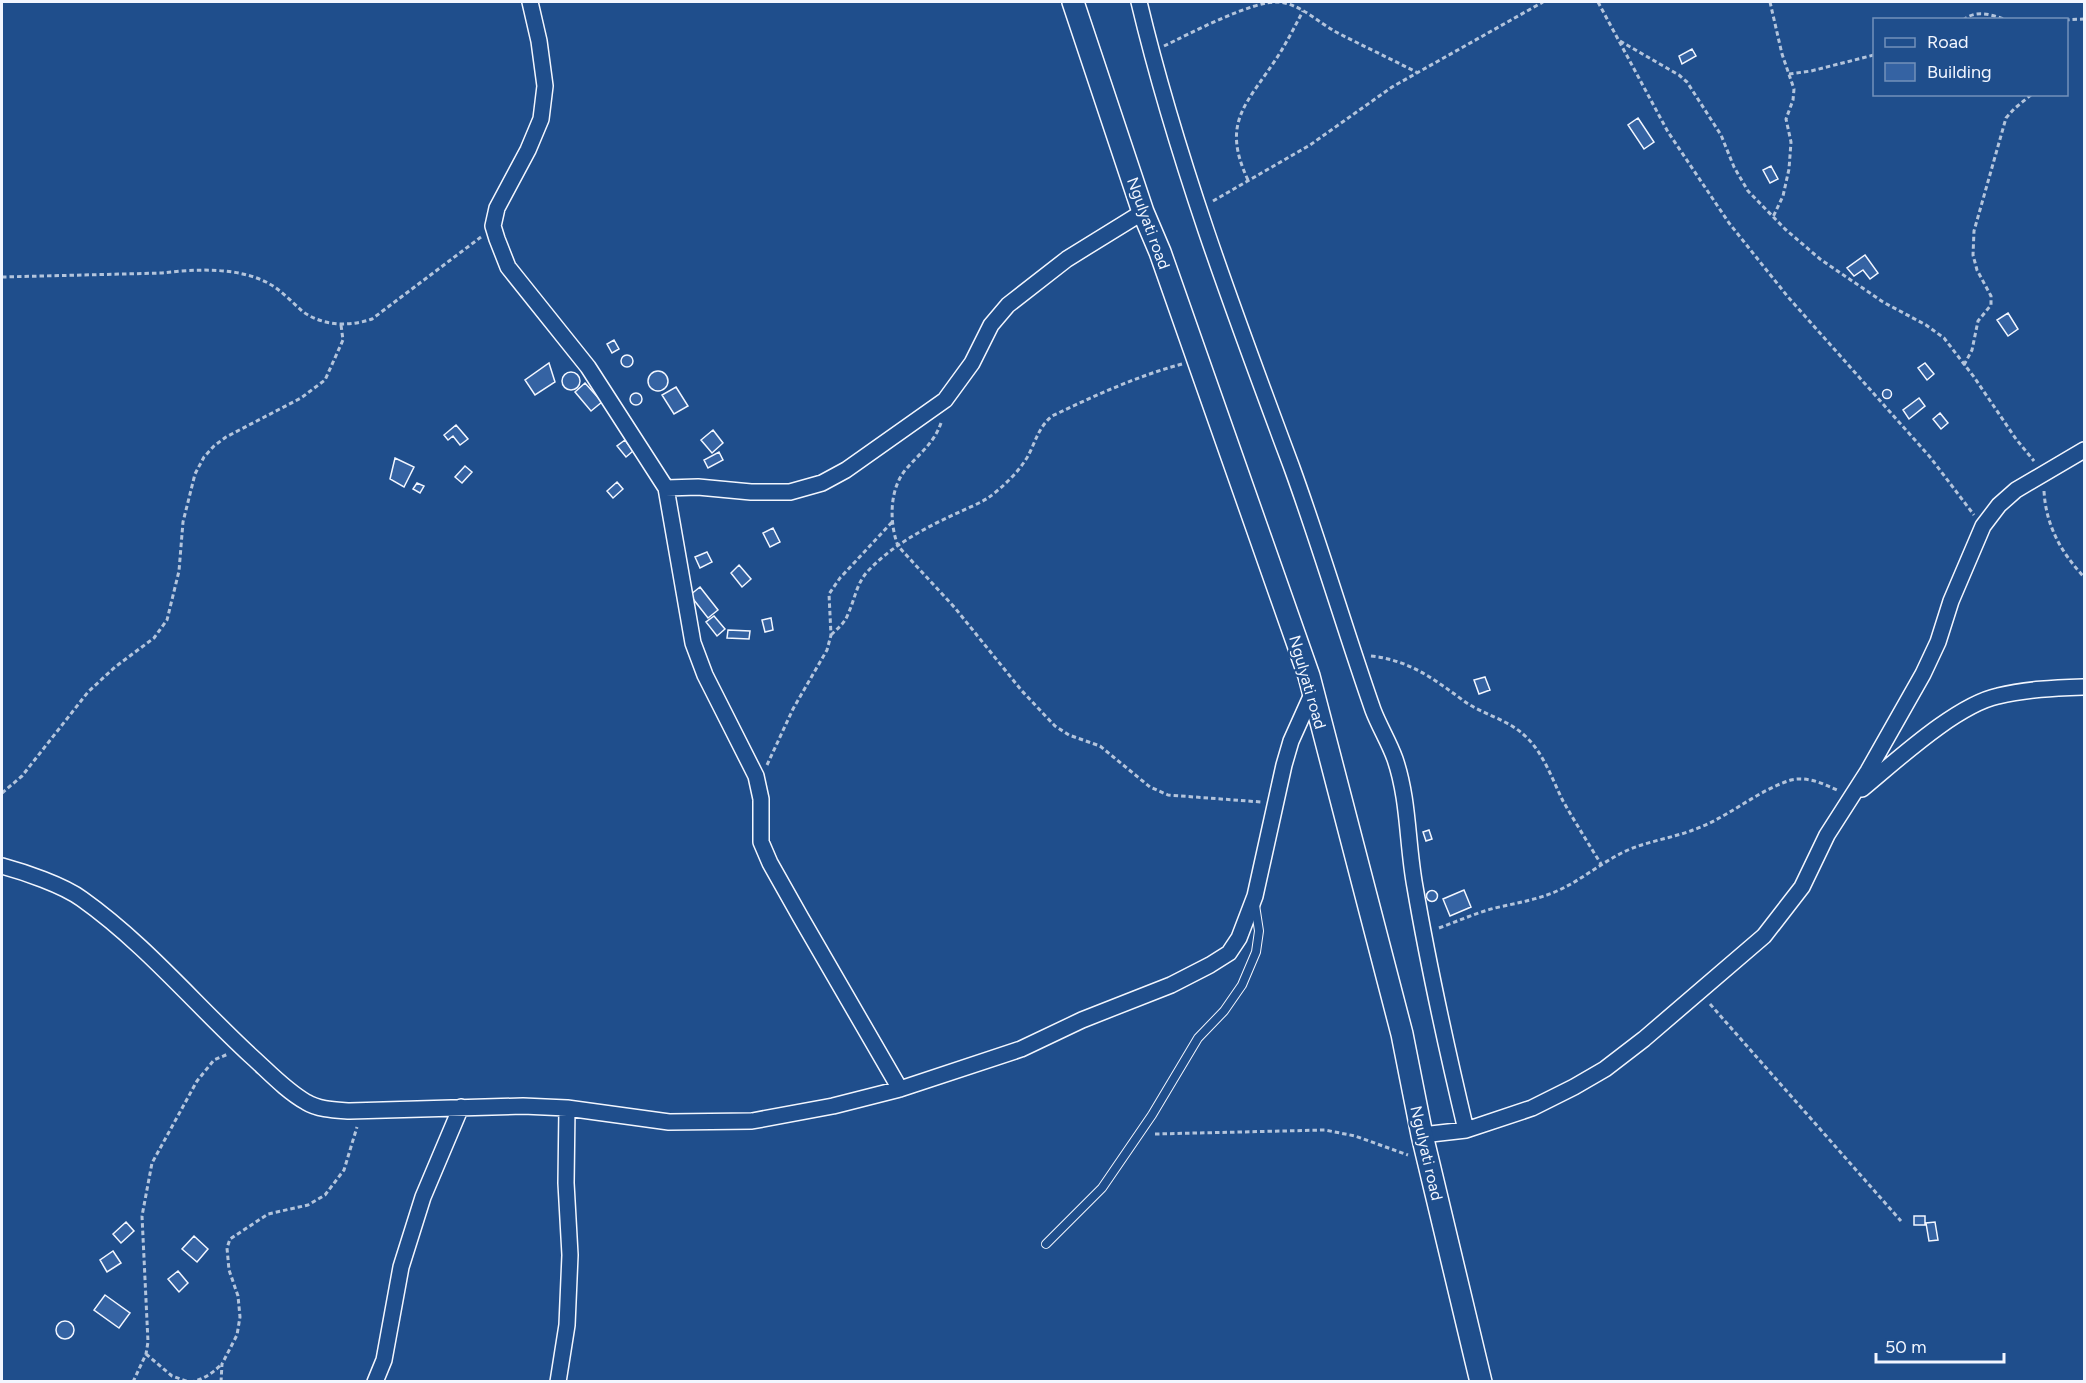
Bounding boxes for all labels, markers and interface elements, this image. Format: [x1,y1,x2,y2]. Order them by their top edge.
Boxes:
legend [1873,18,2068,96]
text: Road [1927,31,1968,53]
text: Building [1927,61,1992,83]
street label: Ngulyati road [1123,175,1174,272]
street label: Ngulyati road [1285,633,1330,731]
street label: Ngulyati road [1406,1104,1447,1202]
scale bar [1876,1326,2004,1364]
text: 50 m [1885,1336,1927,1358]

